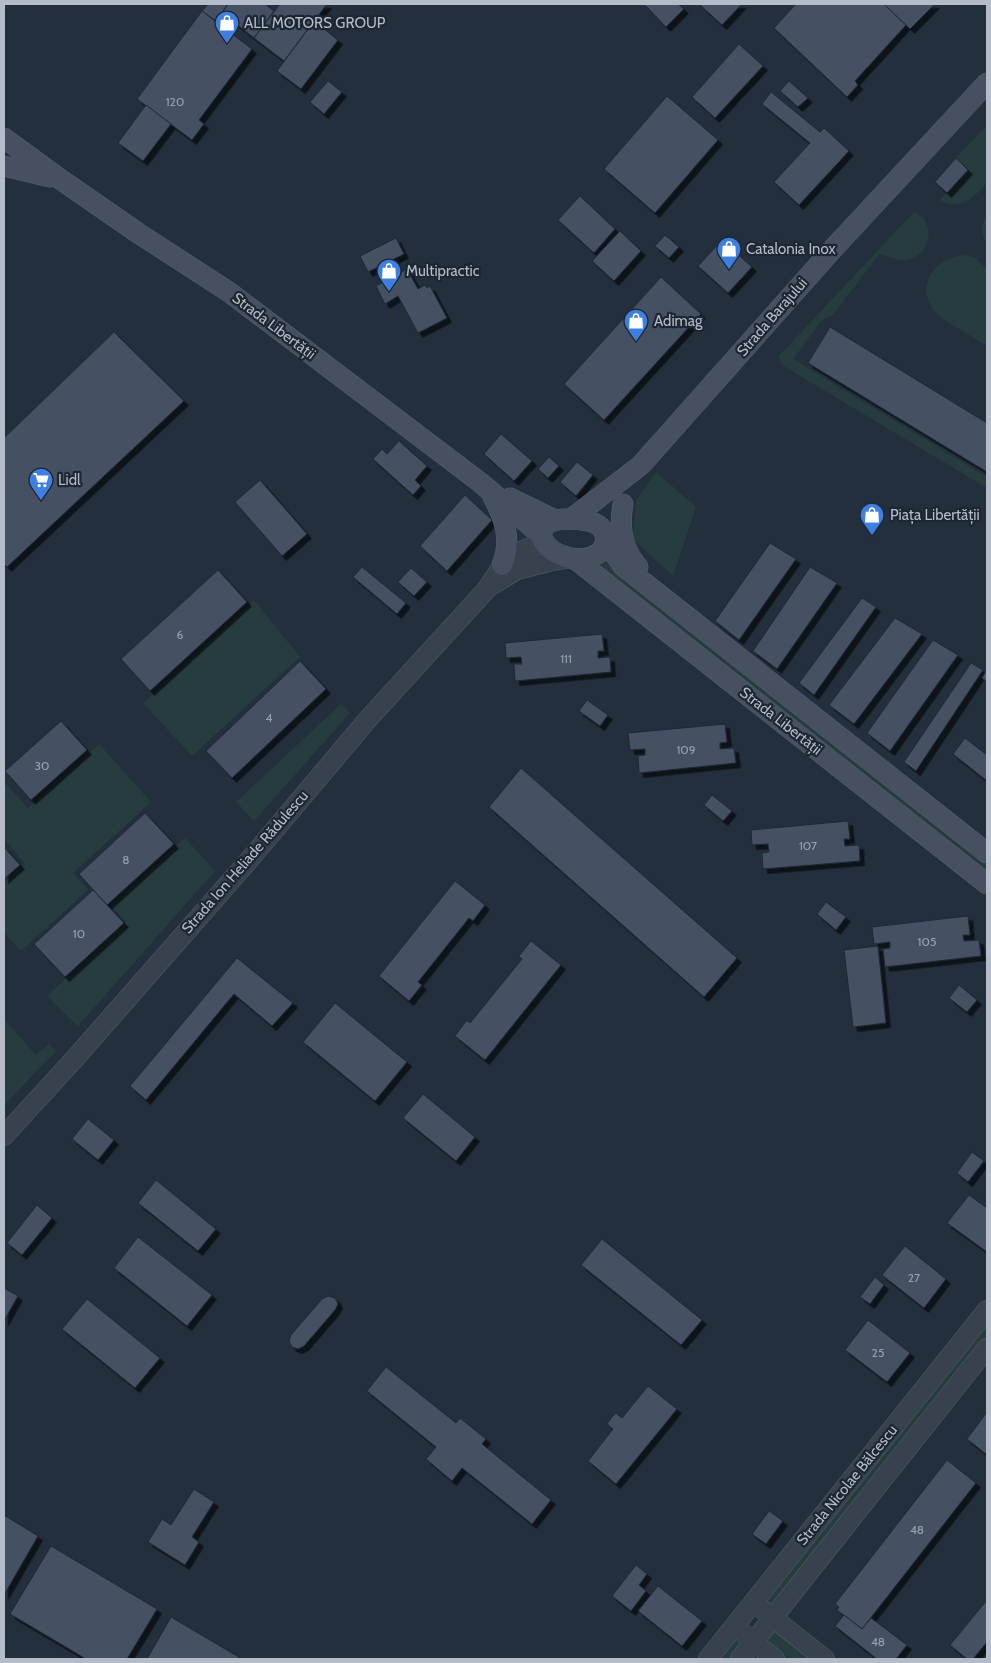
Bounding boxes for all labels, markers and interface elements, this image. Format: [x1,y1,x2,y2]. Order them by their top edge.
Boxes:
shop icon: ALL MOTORS GROUP [214,10,240,44]
place label: ALL MOTORS GROUP [244,14,386,32]
house number: 120 [166,94,184,109]
shop icon: Catalonia Inox [716,236,742,270]
place label: Catalonia Inox [746,240,836,258]
shop icon: Multipractic [376,258,402,292]
place label: Multipractic [406,262,480,280]
street label: Strada Barajului [733,274,811,360]
street label: Strada Libertății [228,289,319,364]
shop icon: Adimag [623,308,649,342]
place label: Adimag [654,312,703,330]
supermarket icon: Lidl [28,467,54,501]
place label: Lidl [58,471,81,489]
shop icon: Piața Libertății [859,502,885,536]
place label: Piața Libertății [890,506,980,525]
house number: 6 [177,627,184,642]
house number: 111 [560,651,572,666]
street label: Strada Libertății [736,683,826,759]
house number: 4 [266,710,273,725]
house number: 109 [676,742,696,757]
house number: 30 [35,758,49,773]
street label: Strada Ion Heliade Rădulescu [178,787,312,937]
house number: 107 [799,838,817,853]
house number: 8 [122,852,130,867]
house number: 10 [73,926,85,941]
house number: 105 [918,934,936,949]
house number: 27 [908,1270,920,1285]
house number: 25 [872,1345,884,1360]
street label: Strada Nicolae Bălcescu [793,1421,901,1549]
house number: 48 [910,1522,924,1537]
house number: 48 [871,1634,885,1649]

